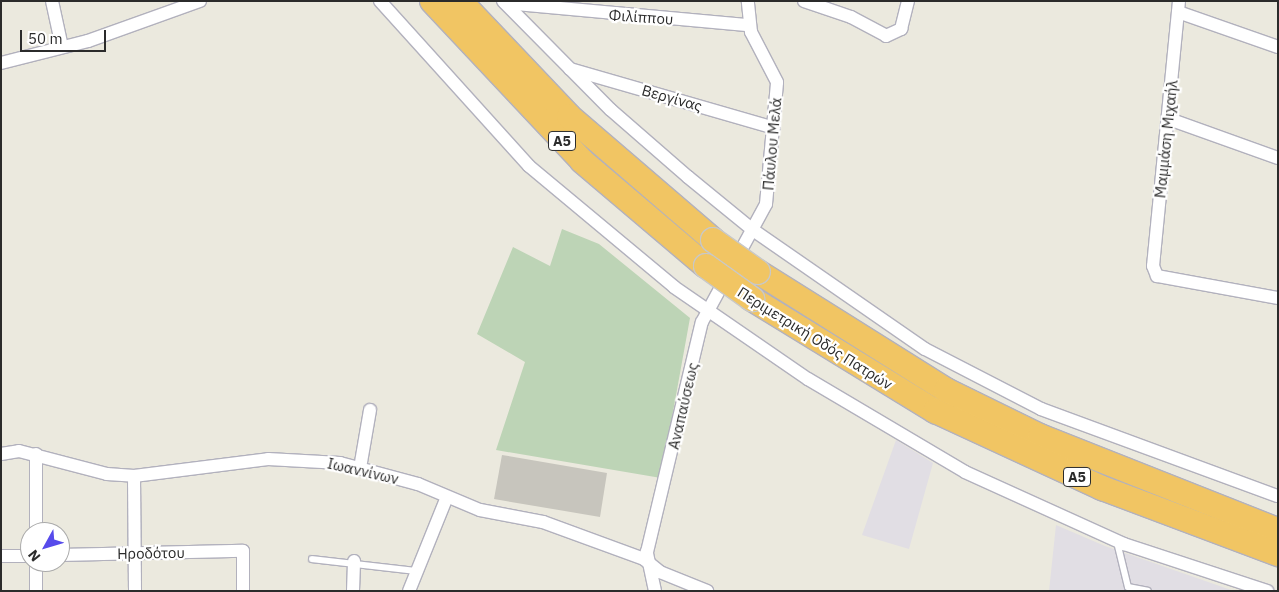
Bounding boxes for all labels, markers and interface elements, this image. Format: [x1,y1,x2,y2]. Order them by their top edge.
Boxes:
street label: Φιλίππου [608,6,674,28]
scale bar [22,20,109,52]
text: 50 m [28,29,63,48]
street label: Μαμμάση Μιχαήλ [1151,79,1181,199]
street label: Βεργίνας [640,81,704,115]
street label: Πάυλου Μελά [759,97,785,191]
road number: Α5 [547,130,577,152]
street label: Περιμετρική Οδός Πατρών [734,283,896,393]
street label: Αναπαύσεως [664,361,702,451]
street label: Ιωαννίνων [326,454,400,488]
road number: Α5 [1062,466,1092,488]
north arrow [20,522,70,572]
street label: Ηροδότου [117,543,185,563]
text: N [24,546,44,565]

